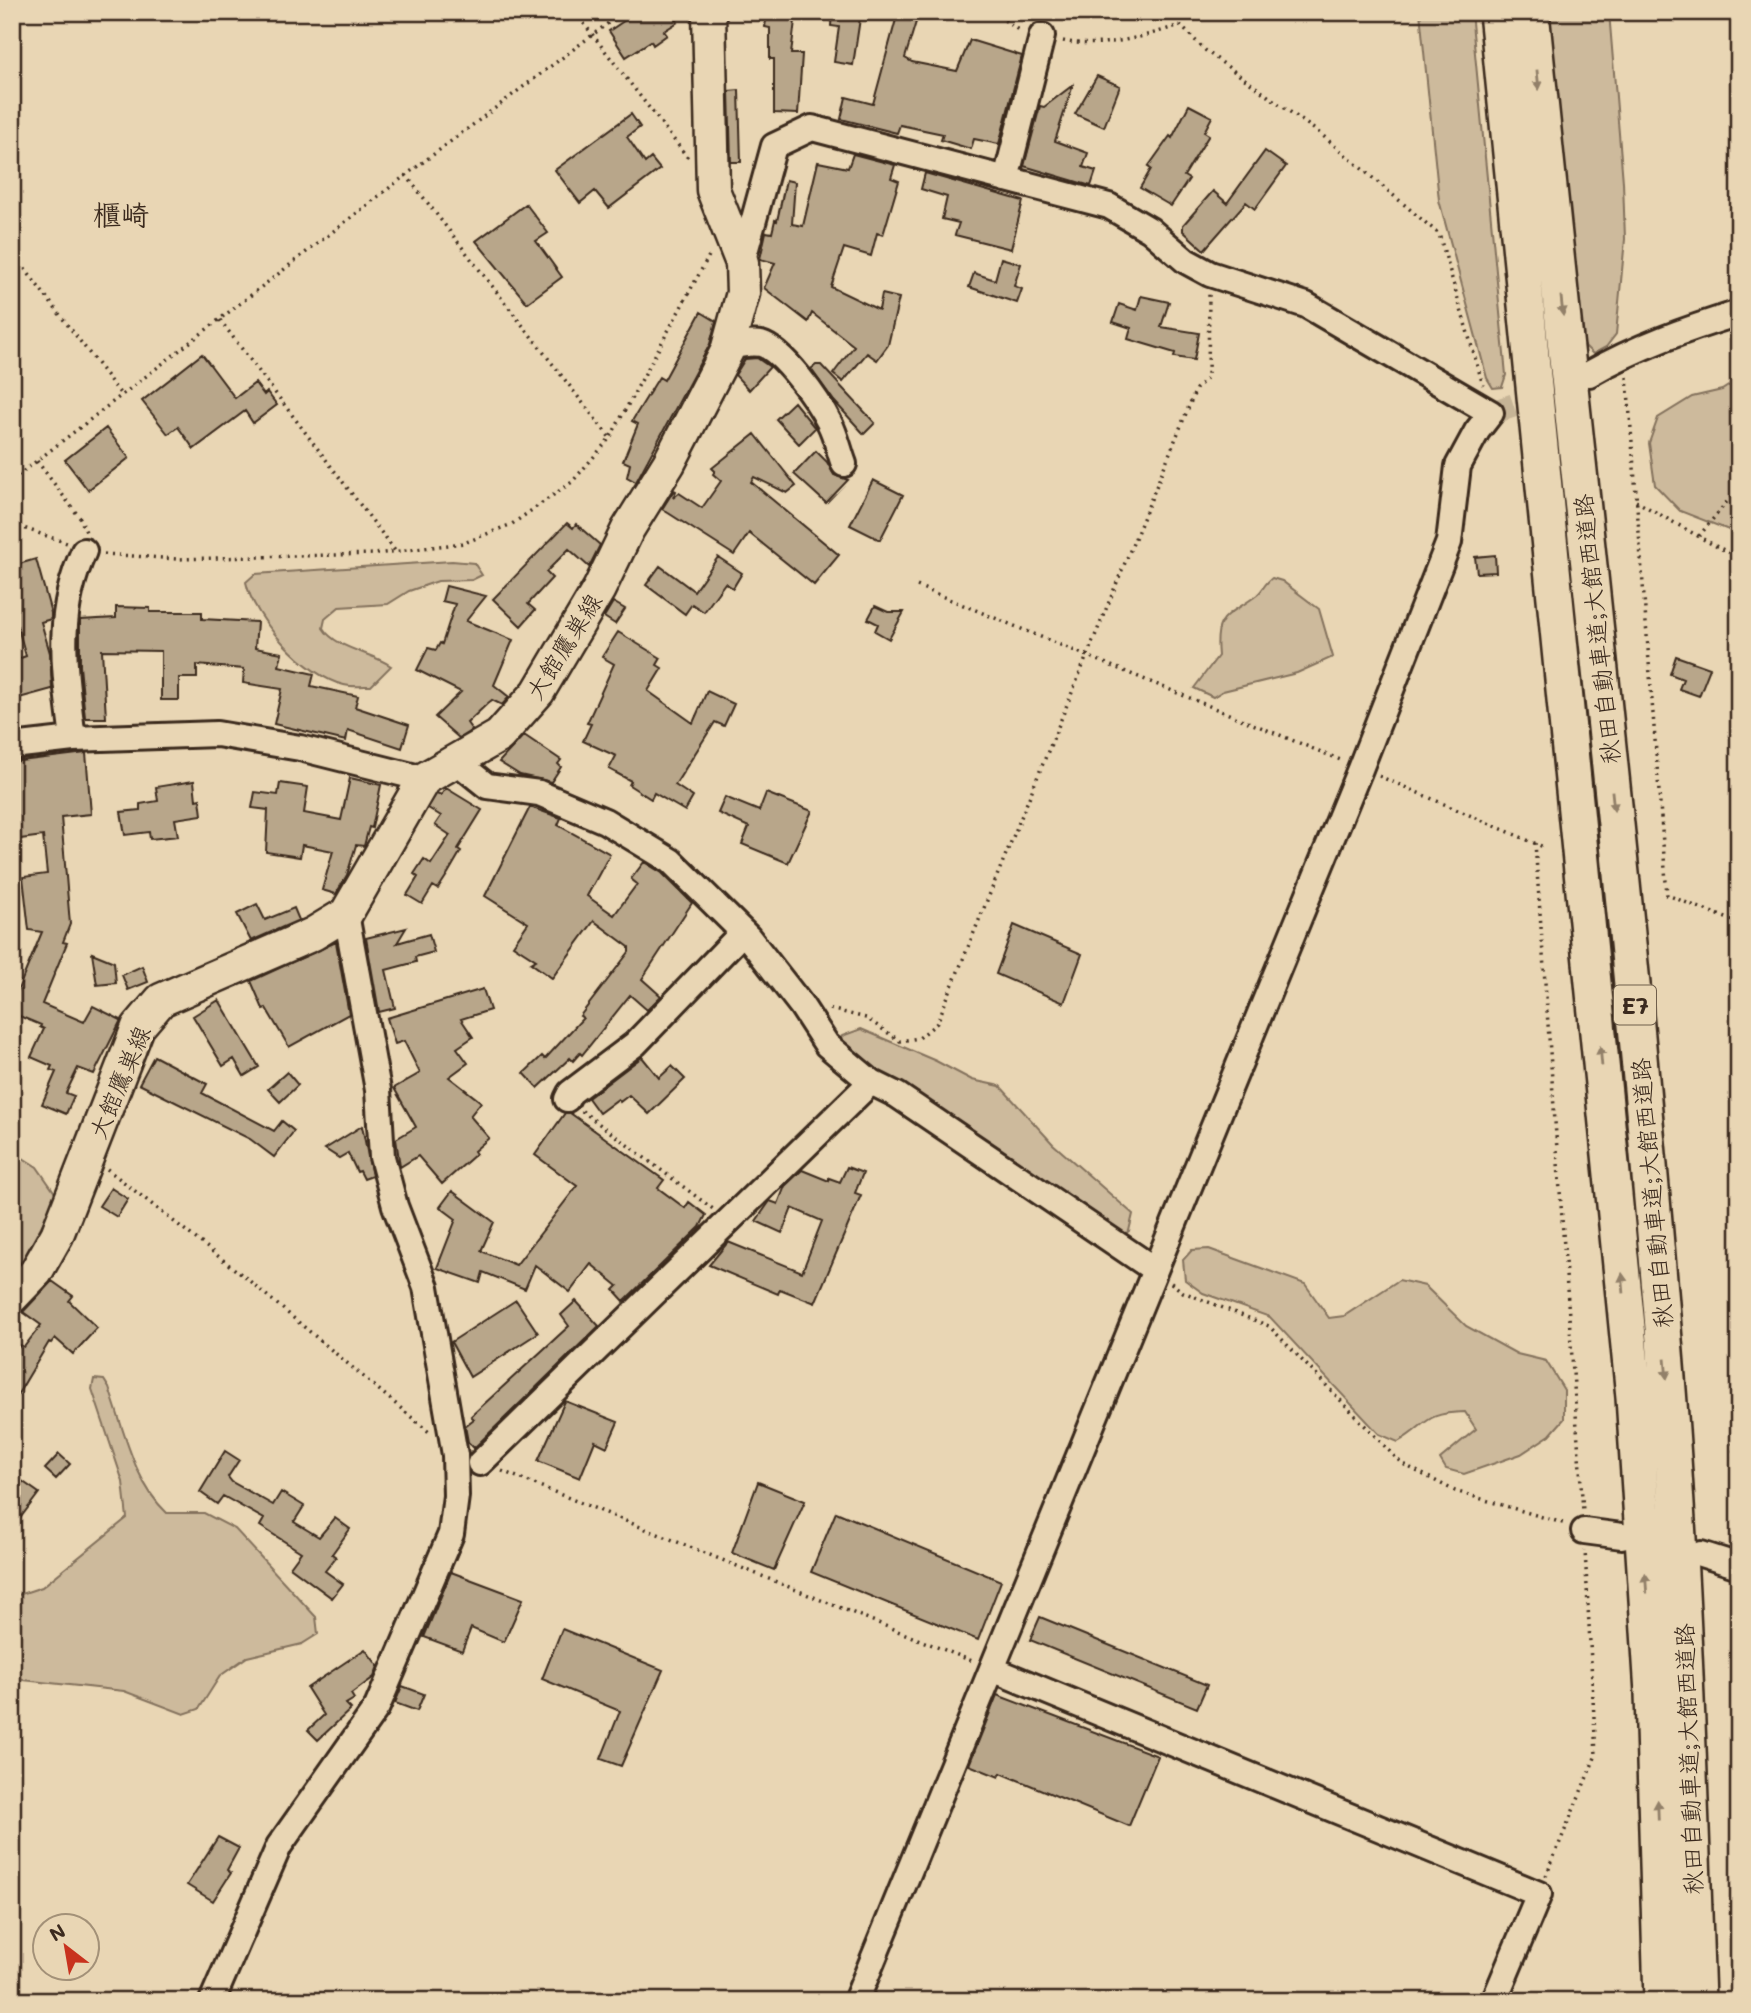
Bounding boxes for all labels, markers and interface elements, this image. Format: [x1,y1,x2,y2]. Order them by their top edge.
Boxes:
one-way arrow [1533,69,1544,91]
district label: 櫃崎 [93,196,149,232]
one-way arrow [1557,296,1568,318]
street label: 秋田自動車道;大館西道路 [1566,492,1626,766]
street label: 大館鷹巣線 [518,587,608,705]
one-way arrow [1608,790,1619,812]
road number: E7 [1614,986,1656,1024]
street label: 大館鷹巣線 [81,1021,157,1143]
one-way arrow [1595,1045,1606,1067]
street label: 秋田自動車道;大館西道路 [1624,1056,1678,1330]
one-way arrow [1617,1272,1628,1294]
one-way arrow [1661,1358,1672,1380]
one-way arrow [1640,1572,1651,1594]
street label: 秋田自動車道;大館西道路 [1668,1623,1708,1895]
one-way arrow [1652,1799,1664,1821]
north arrow [32,1912,102,1982]
text: N [44,1918,70,1946]

